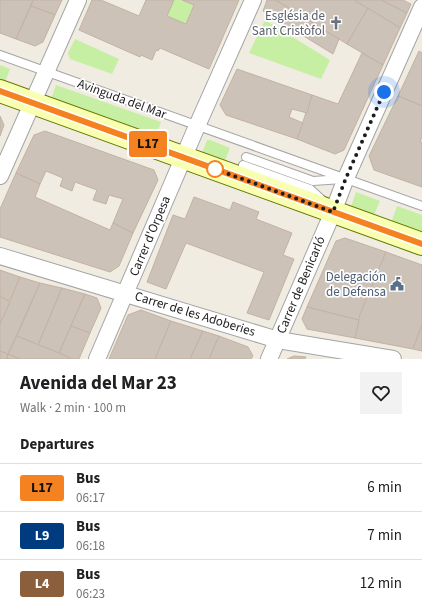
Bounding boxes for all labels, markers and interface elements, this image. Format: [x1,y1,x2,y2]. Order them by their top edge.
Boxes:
place label: Església de Sant Cristòfol [252,7,325,40]
church icon: Església de Sant Cristòfol [328,15,344,31]
street label: Avinguda del Mar [75,75,169,124]
your location [374,82,394,102]
line badge: L17 [125,131,171,157]
text: L17 [137,134,159,154]
unlabelled marker [206,160,224,178]
street label: Carrer d'Orpesa [125,193,175,279]
street label: Carrer de Benicarló [272,233,330,337]
place label: Delegación de Defensa [326,268,386,301]
public building icon: Delegación de Defensa [389,276,405,292]
street label: Carrer de les Adoberies [133,287,258,341]
text: Avenida del Mar 23 [20,370,177,397]
button: heart [360,372,402,414]
text: Walk · 2 min · 100 m [20,399,126,417]
text: Departures [20,434,94,455]
text: Bus [76,468,100,489]
text: 6 min [367,477,402,498]
text: L17 [31,478,53,498]
text: 06:17 [76,489,105,507]
text: Bus [76,516,100,537]
text: 7 min [367,525,402,546]
text: L9 [35,526,49,546]
text: 06:18 [76,537,105,555]
text: Bus [76,564,100,585]
text: 12 min [360,573,402,594]
text: L4 [35,574,49,594]
text: 06:23 [76,585,105,603]

